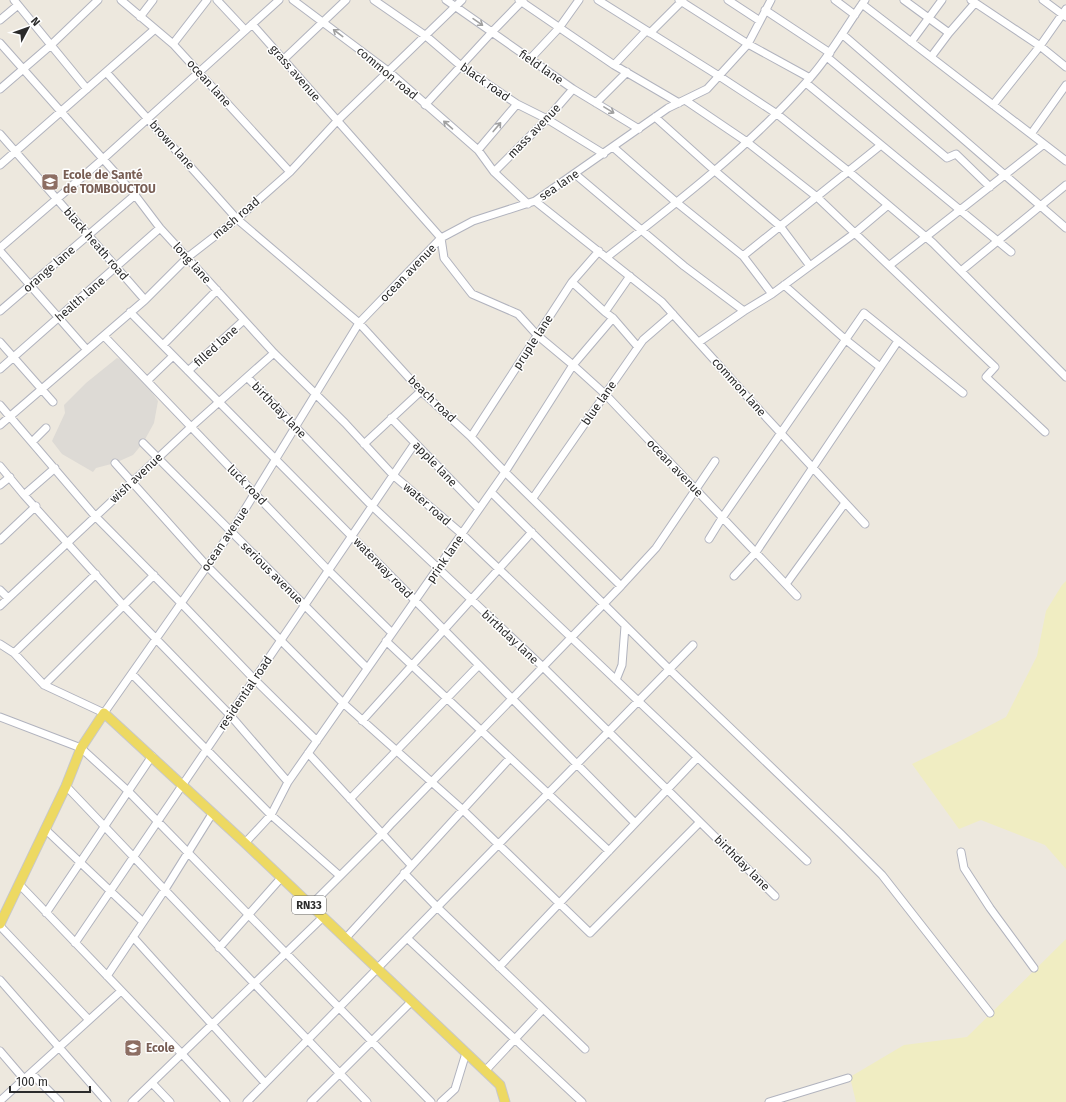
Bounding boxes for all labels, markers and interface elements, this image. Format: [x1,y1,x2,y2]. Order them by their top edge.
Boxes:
north arrow [8,8,48,48]
text: N [28,15,42,29]
one-way arrow [472,18,483,26]
one-way arrow [332,28,343,37]
street label: grass avenue [267,42,323,104]
street label: common road [354,43,420,103]
street label: field lane [516,47,566,87]
street label: ocean lane [184,56,234,110]
street label: black road [458,60,512,104]
street label: mass avenue [505,101,563,161]
one-way arrow [603,107,615,115]
street label: brown lane [146,118,198,172]
one-way arrow [443,120,453,129]
one-way arrow [493,122,502,133]
street label: sea lane [536,167,582,203]
place label: Ecole de Santé de TOMBOUCTOU [63,168,156,196]
school or university icon: Ecole de Santé de TOMBOUCTOU [40,172,60,192]
street label: mash road [210,194,262,242]
street label: black heath road [61,205,131,283]
street label: long lane [170,240,214,286]
street label: ocean avenue [377,241,439,305]
street label: orange lane [20,243,78,295]
street label: health lane [52,274,108,324]
street label: pruple lane [510,312,556,372]
street label: filled lane [191,323,241,369]
street label: common lane [709,355,769,419]
street label: beach road [405,373,459,425]
street label: blue lane [579,378,619,428]
street label: birthday lane [249,379,309,441]
street label: ocean avenue [644,436,706,500]
street label: apple lane [410,438,460,490]
street label: wish avenue [107,450,165,506]
street label: luck road [224,462,270,508]
street label: water road [400,480,454,528]
street label: ocean avenue [198,504,252,574]
street label: prink lane [423,532,467,586]
street label: waterway road [350,535,416,601]
street label: serious avenue [238,539,306,607]
street label: birthday lane [479,607,541,667]
street label: residential road [215,653,275,733]
street label: birthday lane [711,832,773,894]
road number: RN33 [292,896,326,914]
school or university icon: Ecole [123,1038,143,1058]
place label: Ecole [146,1041,175,1055]
scale bar [10,1068,90,1094]
text: 100 m [16,1075,48,1089]

